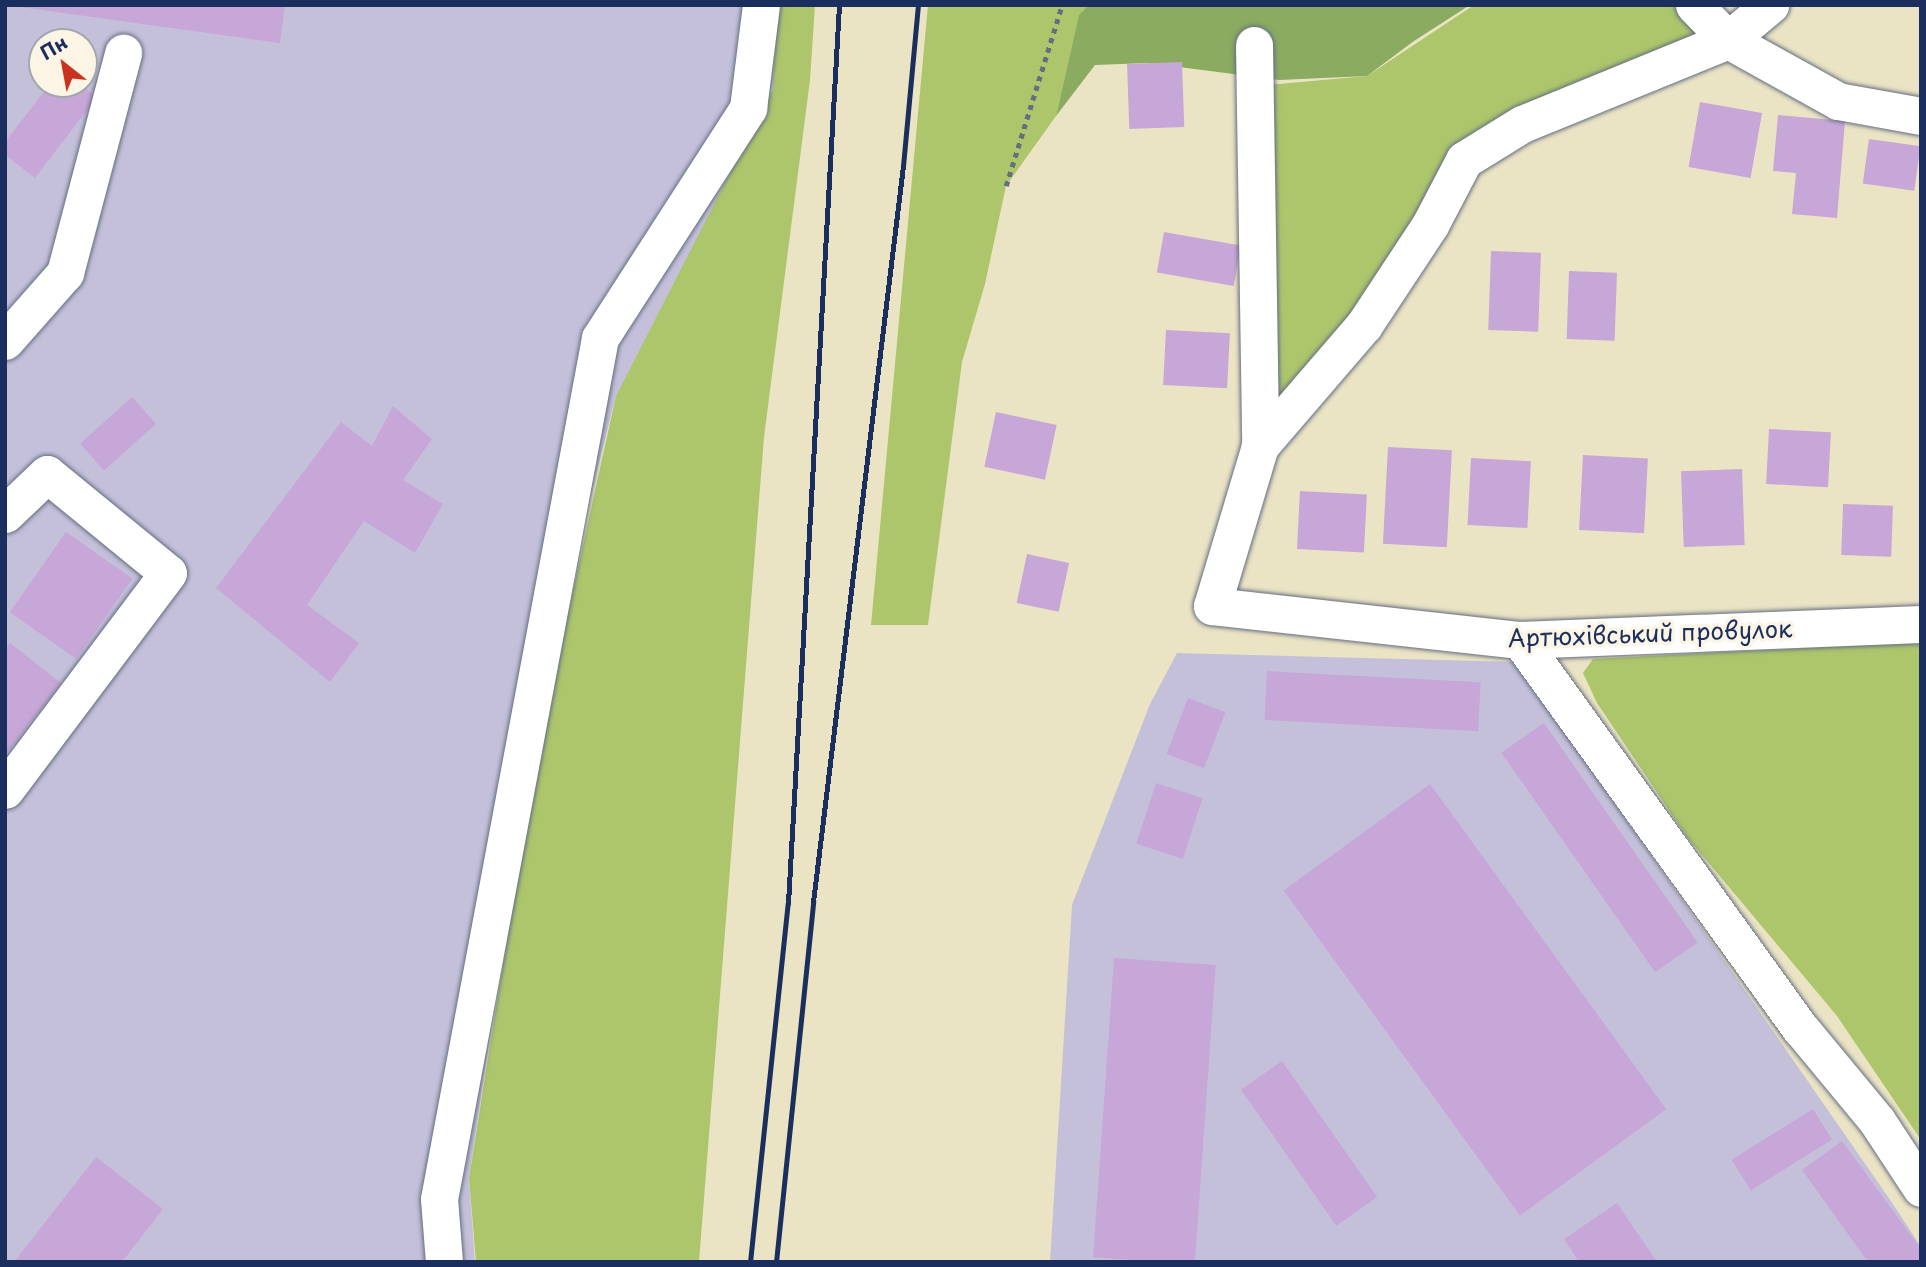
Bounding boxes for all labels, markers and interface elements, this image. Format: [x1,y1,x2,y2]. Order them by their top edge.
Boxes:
north arrow [28,28,98,98]
text: Пн [34,28,72,66]
street label: Артюхівський провулок [1507,614,1793,652]

